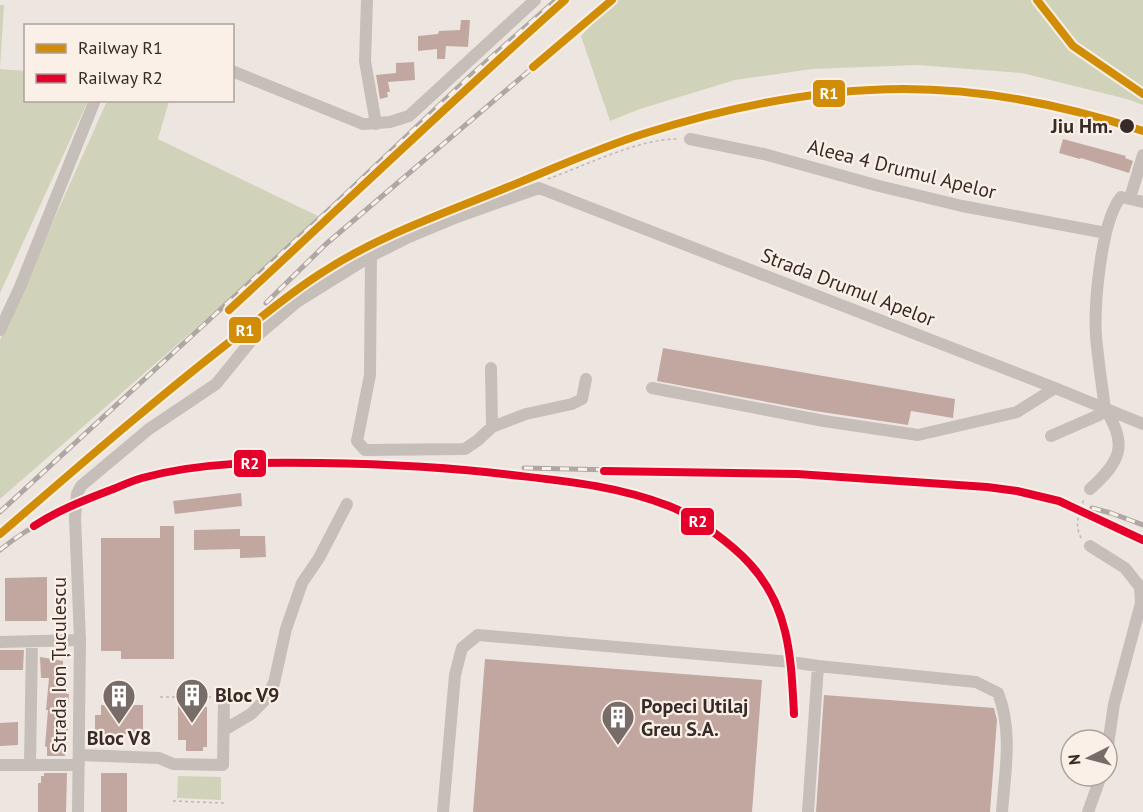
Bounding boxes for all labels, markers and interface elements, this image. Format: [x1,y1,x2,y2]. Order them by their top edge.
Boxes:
legend [24,24,234,102]
text: Railway R1 [78,36,163,59]
text: Railway R2 [78,66,163,89]
line badge: R1 [812,79,846,108]
text: R1 [820,83,838,103]
place label: Jiu Hm. [1050,113,1113,139]
marker: Jiu Hm. [1118,117,1136,135]
street label: Aleea 4 Drumul Apelor [805,133,999,205]
street label: Strada Drumul Apelor [757,242,939,332]
line badge: R1 [228,316,262,344]
text: R1 [236,320,254,340]
line badge: R2 [233,449,267,478]
text: R2 [241,453,259,473]
line badge: R2 [680,507,715,536]
text: R2 [689,511,707,531]
street label: Strada Ion Țuculescu [46,577,72,753]
building icon: Bloc V9 [174,677,210,724]
building icon: Bloc V8 [101,678,137,725]
place label: Bloc V9 [215,682,279,708]
place label: Popeci Utilaj Greu S.A. [641,693,748,742]
building icon: Popeci Utilaj Greu S.A. [600,699,636,746]
place label: Bloc V8 [87,725,151,751]
north arrow [1059,728,1119,788]
text: N [1064,753,1085,766]

